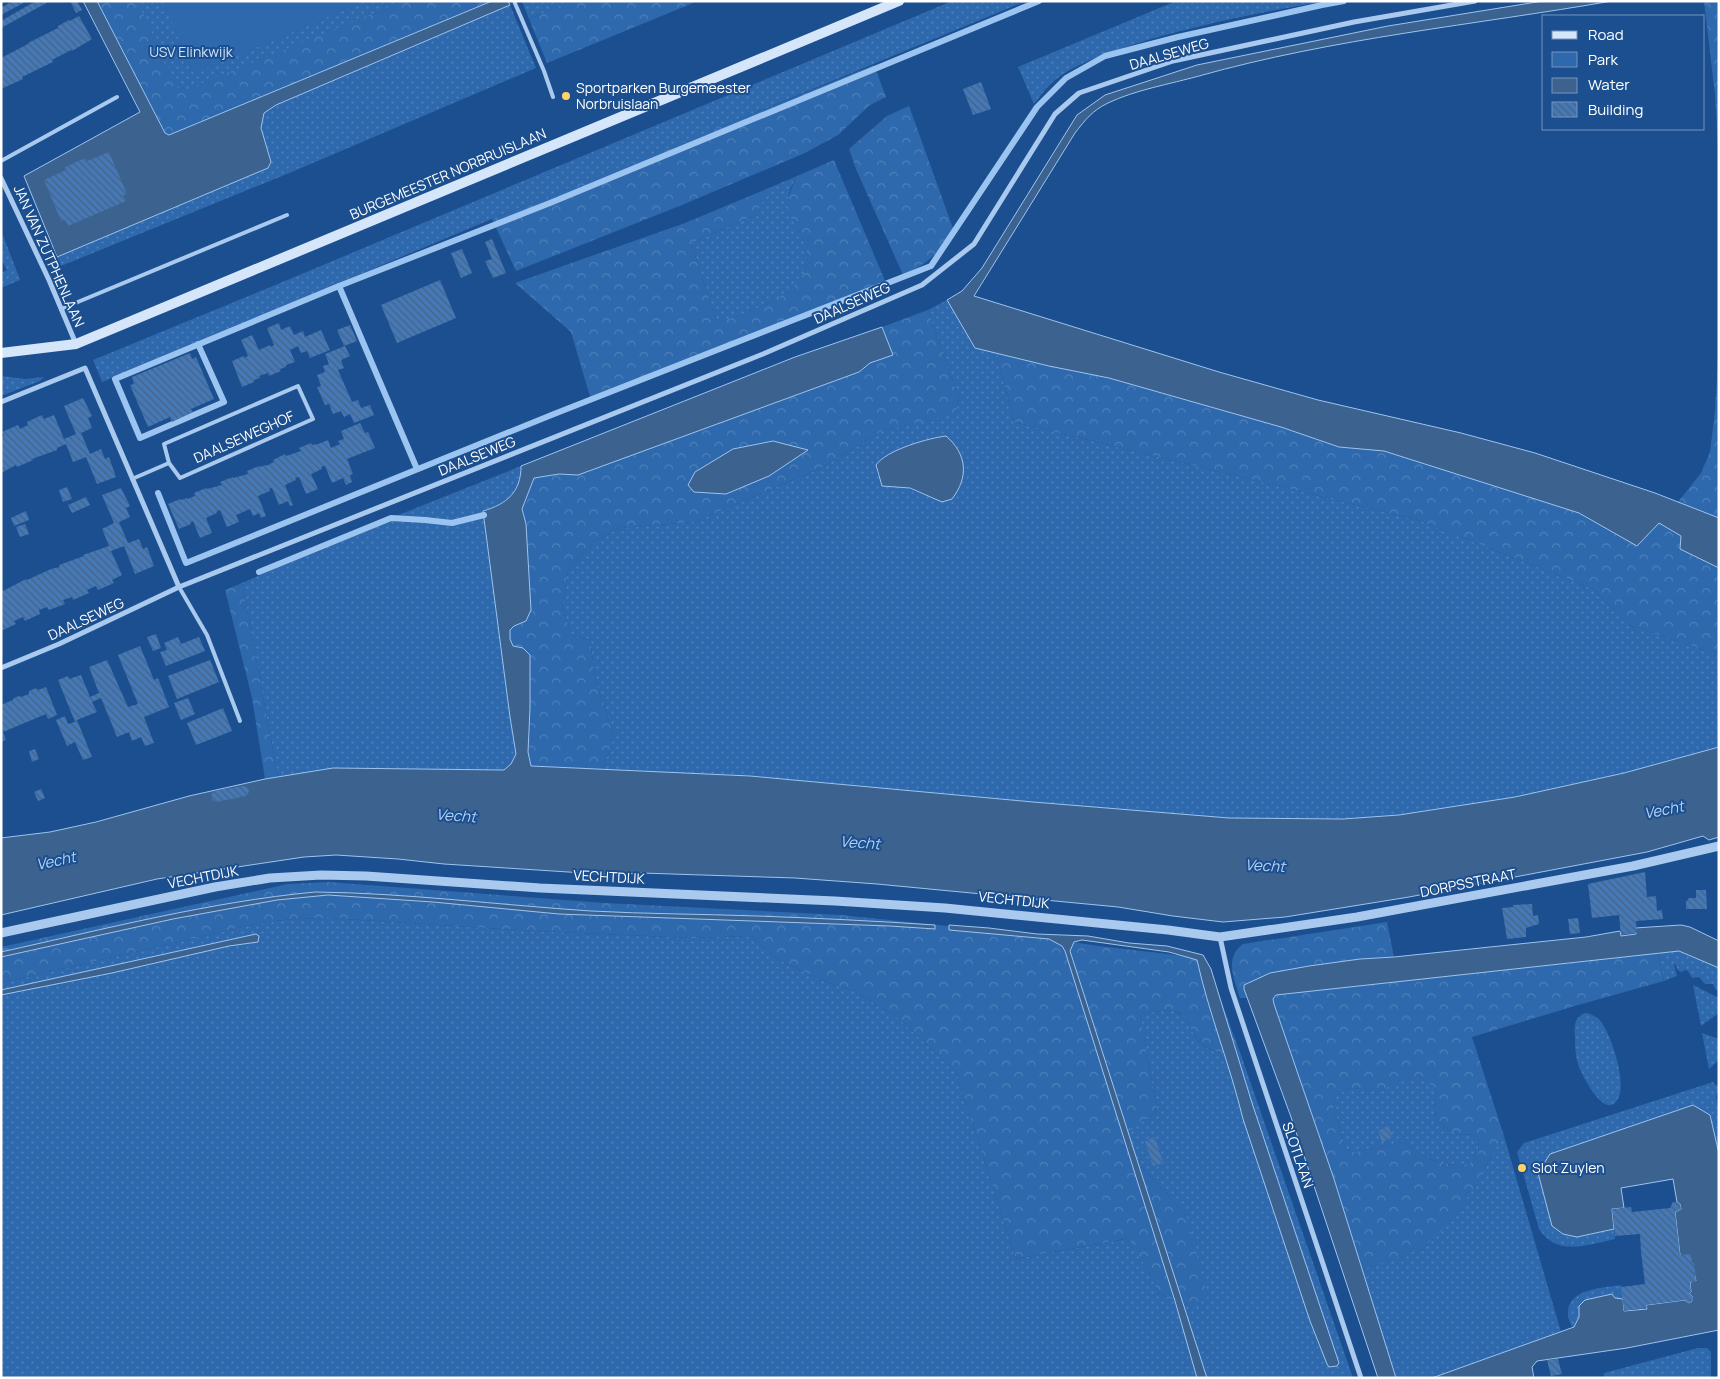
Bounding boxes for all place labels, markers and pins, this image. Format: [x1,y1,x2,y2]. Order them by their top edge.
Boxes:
place label: Sportparken Burgemeester Norbruislaan [576,78,751,113]
marker: Sportparken Burgemeester Norbruislaan [560,90,572,102]
place label: Slot Zuylen [1532,1158,1604,1177]
marker: Slot Zuylen [1516,1162,1528,1174]

